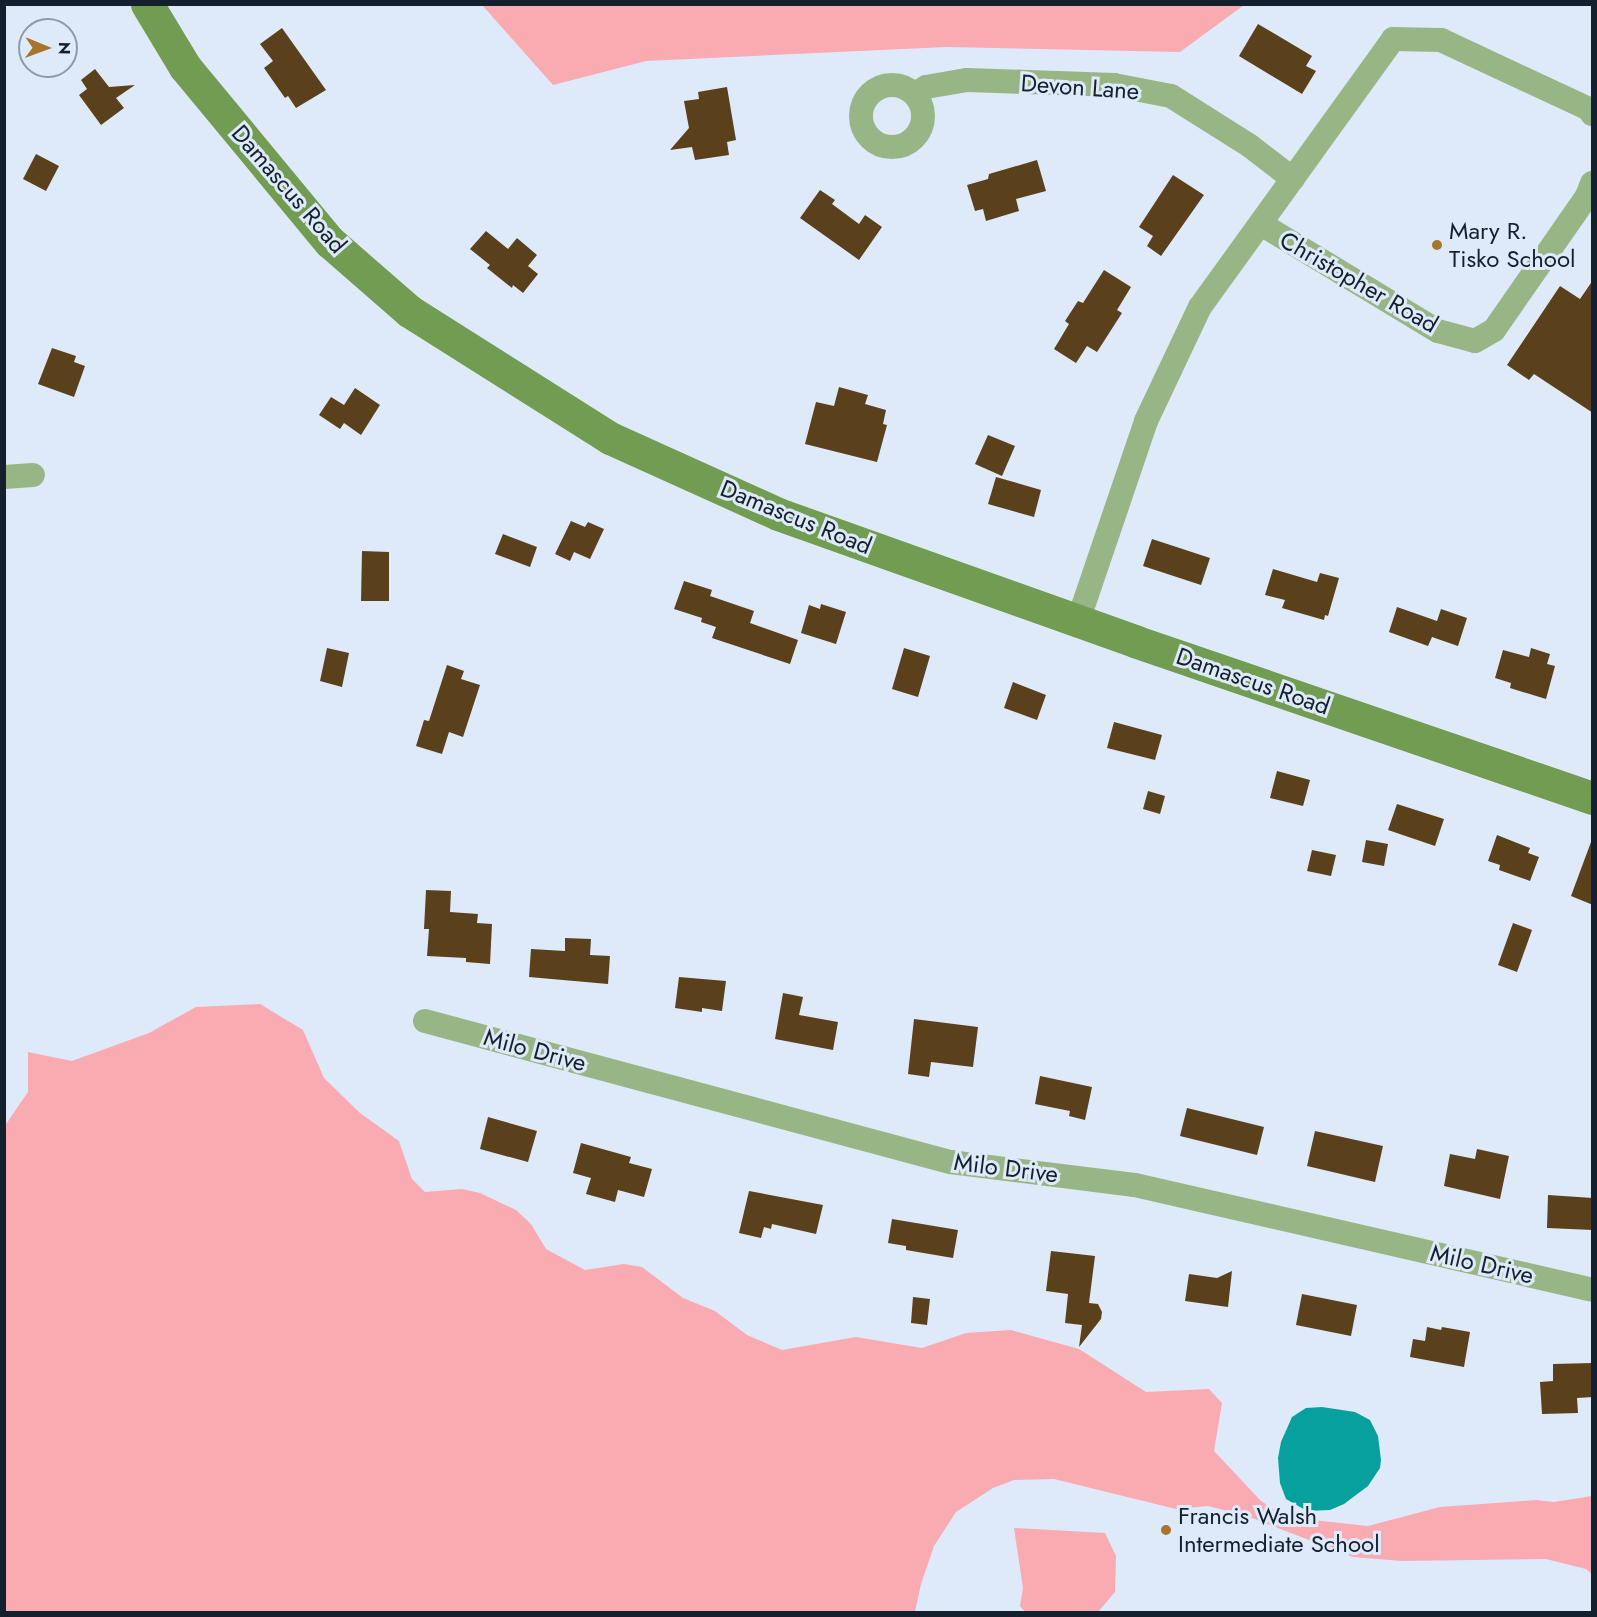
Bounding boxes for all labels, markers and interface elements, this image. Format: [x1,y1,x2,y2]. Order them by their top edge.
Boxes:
north arrow [18,18,78,78]
text: N [53,42,76,55]
street label: Devon Lane [1020,68,1140,106]
street label: Damascus Road [225,119,353,259]
place label: Mary R. Tisko School [1449,217,1576,273]
street label: Christopher Road [1275,225,1443,339]
marker: Mary R. Tisko School [1430,238,1444,252]
street label: Damascus Road [716,474,876,560]
street label: Damascus Road [1172,641,1334,721]
street label: Milo Drive [481,1023,589,1077]
street label: Milo Drive [952,1147,1060,1189]
street label: Milo Drive [1428,1238,1536,1290]
place label: Francis Walsh Intermediate School [1178,1502,1380,1558]
marker: Francis Walsh Intermediate School [1159,1523,1173,1537]

